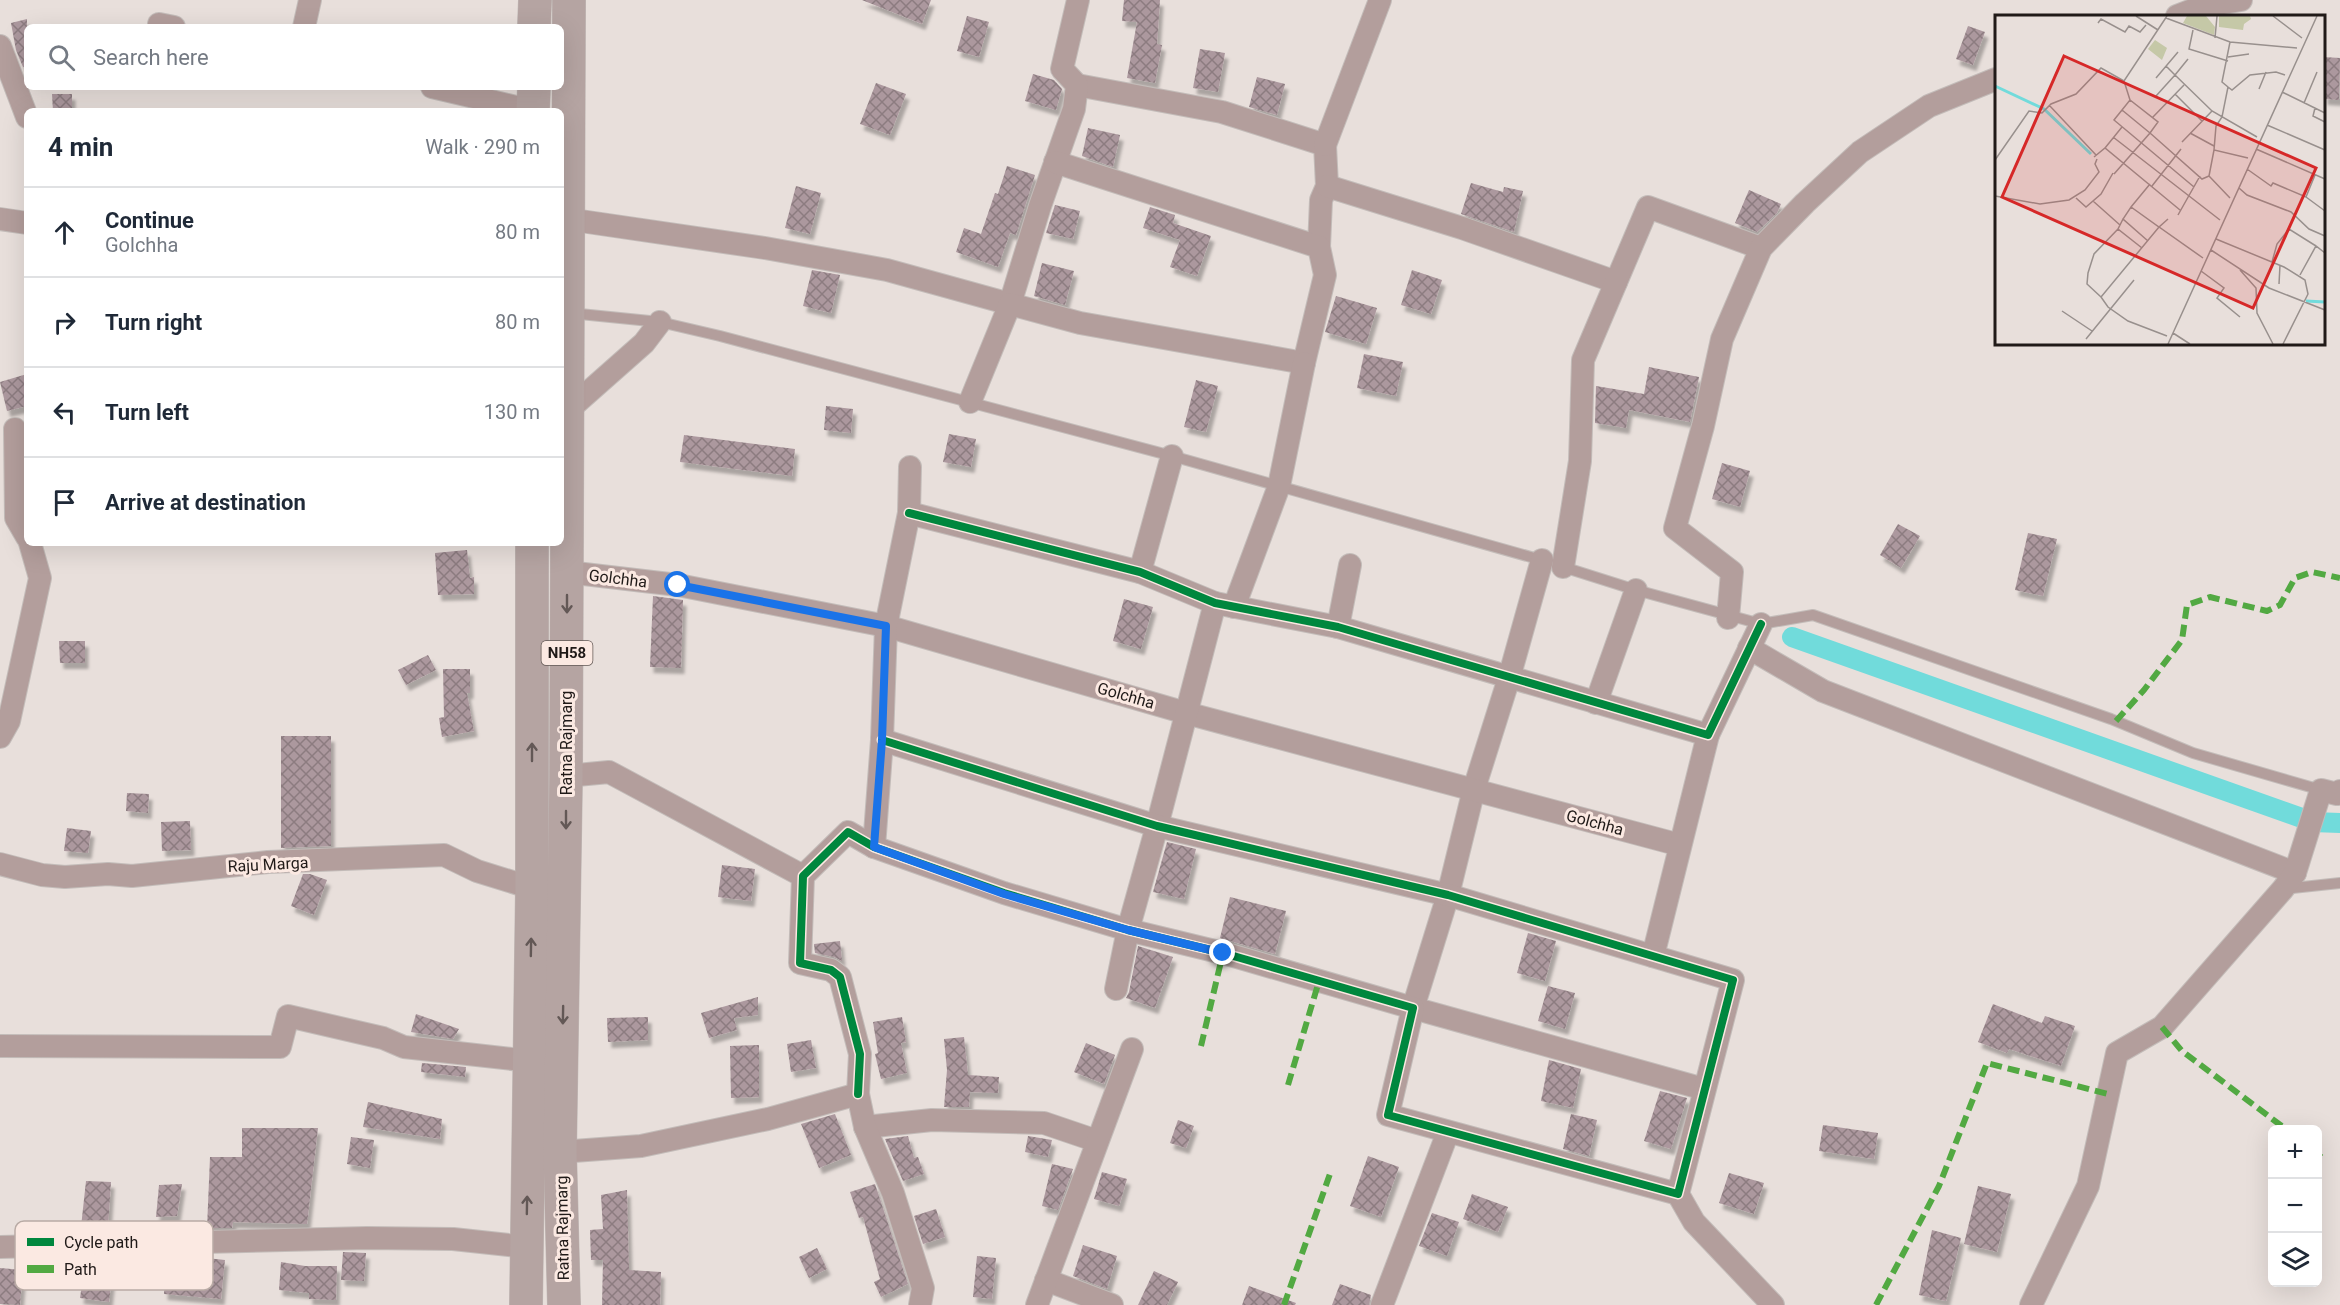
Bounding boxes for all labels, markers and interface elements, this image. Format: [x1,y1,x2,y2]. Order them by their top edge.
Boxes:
inset map [1995,15,2325,345]
search box [24,24,564,90]
icon: search [45,41,78,74]
text: Search here [93,45,209,70]
text: 4 min [48,132,113,162]
text: Walk · 290 m [425,135,540,159]
text: Continue [105,208,194,233]
icon: ahead [48,216,81,249]
text: 80 m [495,220,540,244]
text: Golchha [105,233,178,257]
icon: right [48,306,81,339]
text: Turn right [105,310,202,335]
text: 80 m [495,310,540,334]
icon: left [48,396,81,429]
text: Turn left [105,400,189,425]
text: 130 m [484,400,540,424]
icon: arrive [48,486,81,519]
text: Arrive at destination [105,490,306,515]
street label: Golchha [588,565,648,591]
route start [664,571,690,597]
one-way arrow [561,594,573,614]
road number: NH58 [542,641,592,665]
street label: Golchha [1095,678,1157,713]
street label: Ratna Rajmarg [557,691,576,795]
one-way arrow [526,742,538,762]
street label: Golchha [1564,806,1626,839]
one-way arrow [560,810,572,830]
street label: Raju Marga [227,853,309,876]
one-way arrow [525,937,537,957]
route end [1209,939,1235,965]
one-way arrow [557,1005,569,1025]
map controls [2268,1125,2322,1287]
button: + [2268,1125,2322,1179]
street label: Ratna Rajmarg [552,1175,573,1280]
button: − [2268,1179,2322,1233]
one-way arrow [522,1195,533,1215]
legend [15,1221,213,1290]
text: Cycle path [64,1233,138,1252]
button: layers [2268,1233,2322,1287]
text: Path [64,1260,97,1279]

